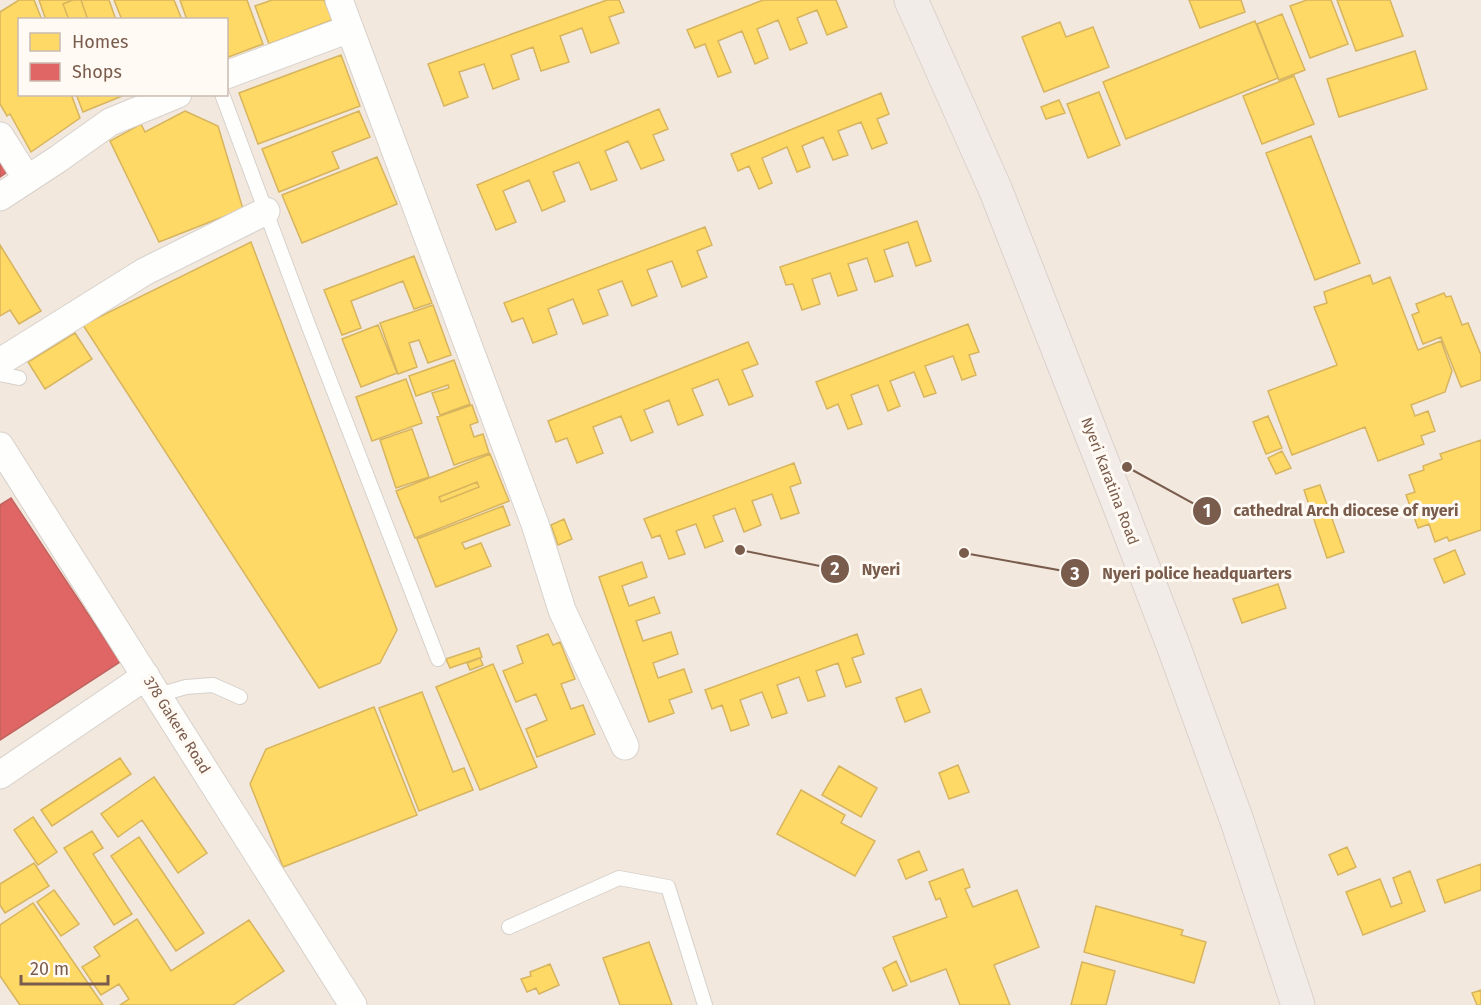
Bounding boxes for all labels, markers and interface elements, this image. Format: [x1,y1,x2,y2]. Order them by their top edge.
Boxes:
legend [18,18,228,96]
text: Homes [72,31,128,53]
text: Shops [72,61,122,83]
street label: Nyeri Karatina Road [1077,415,1143,547]
callout: cathedral Arch diocese of nyeri [1192,494,1471,528]
text: 1 [1203,500,1211,522]
text: cathedral Arch diocese of nyeri [1233,501,1459,520]
callout: Nyeri [820,552,912,586]
callout: Nyeri police headquarters [1060,556,1303,590]
text: 2 [830,558,840,580]
text: Nyeri [862,560,900,579]
text: 3 [1069,563,1080,585]
text: Nyeri police headquarters [1102,564,1292,583]
street label: 378 Gakere Road [140,673,214,777]
scale bar [21,948,108,986]
text: 20 m [30,958,69,980]

